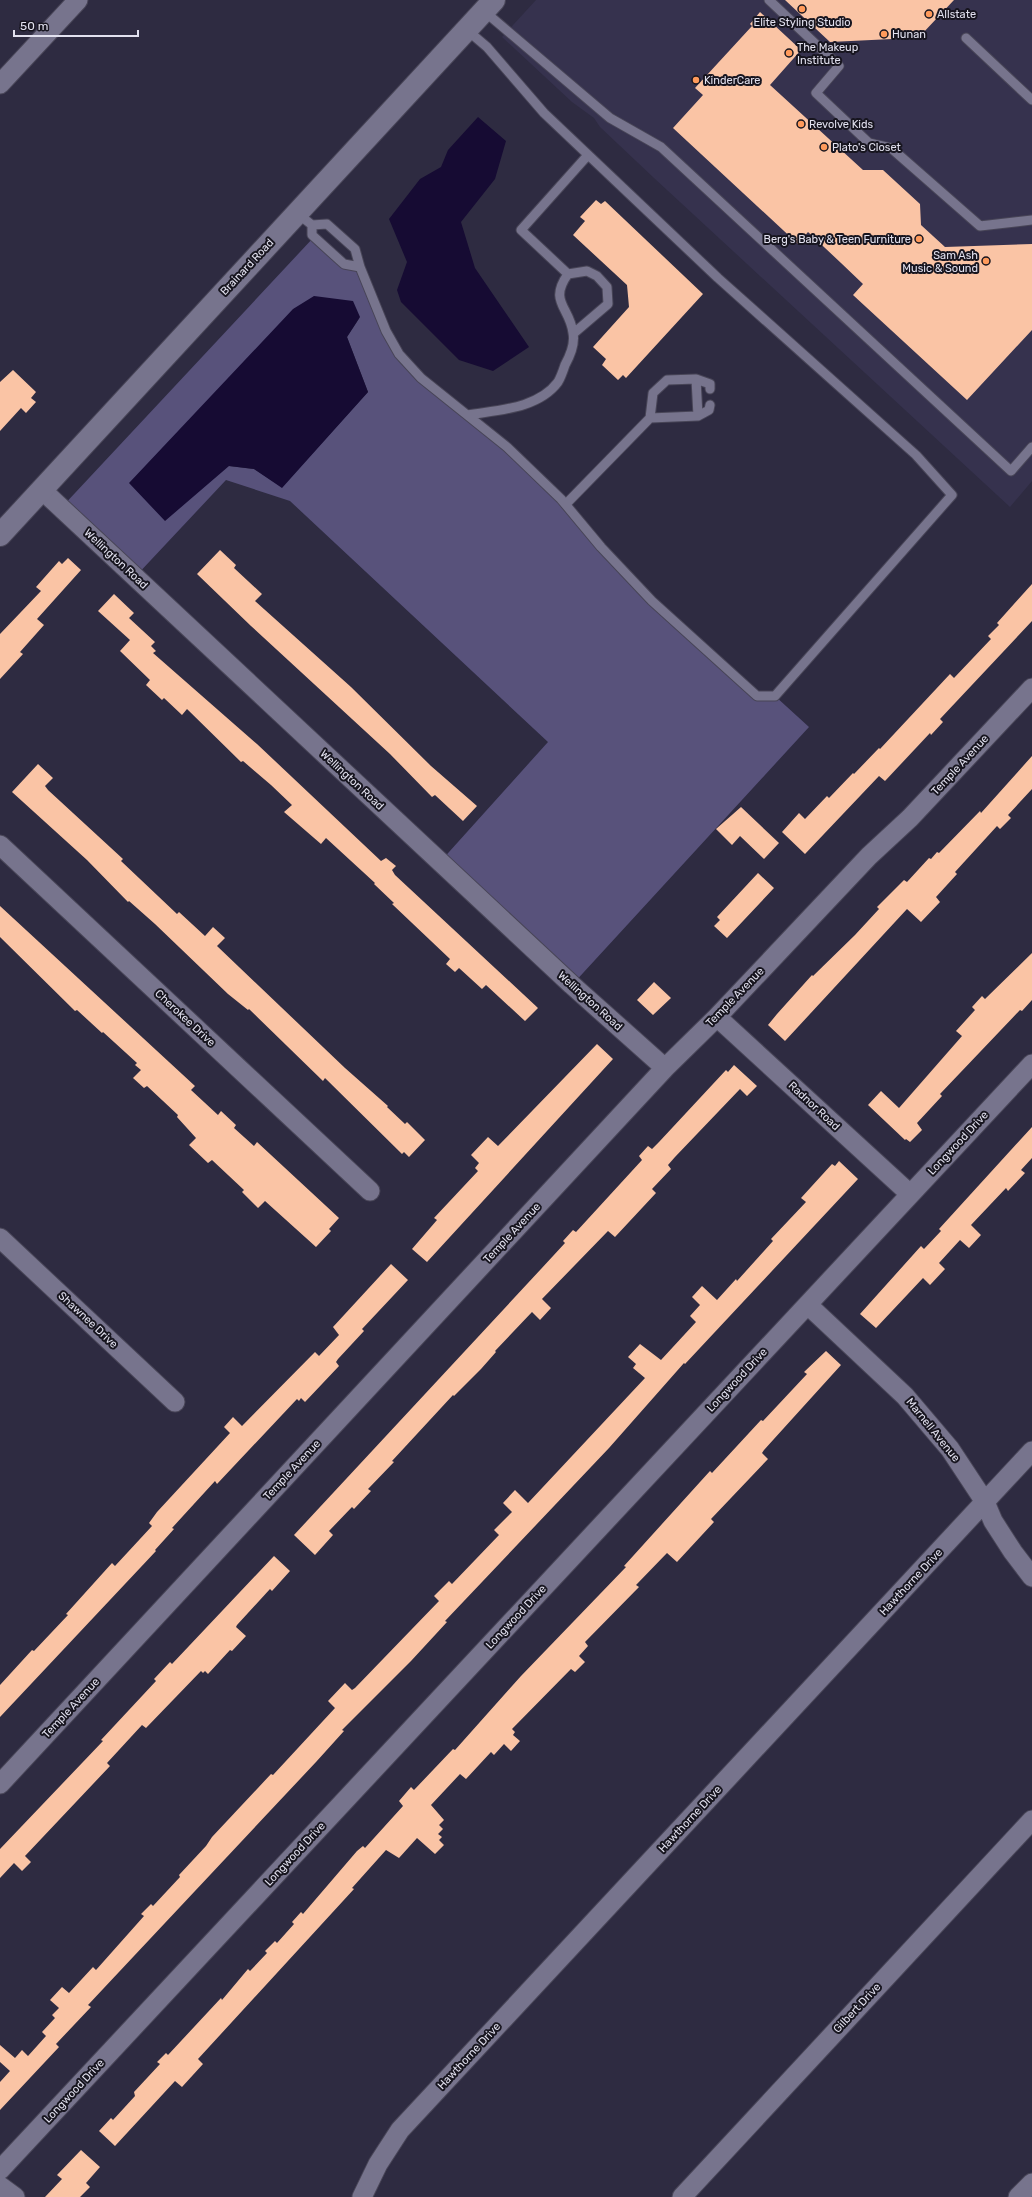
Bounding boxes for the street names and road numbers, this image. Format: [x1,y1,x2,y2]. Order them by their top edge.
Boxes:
street label: Brainard Road [218,236,276,298]
street label: Wellington Road [82,526,150,592]
street label: Temple Avenue [929,732,991,798]
street label: Wellington Road [318,747,386,813]
street label: Temple Avenue [703,965,767,1029]
street label: Wellington Road [555,969,625,1033]
street label: Cherokee Drive [152,987,218,1049]
street label: Radnor Road [786,1079,842,1133]
street label: Longwood Drive [925,1108,991,1178]
street label: Temple Avenue [481,1200,543,1266]
street label: Shawnee Drive [56,1289,120,1351]
street label: Longwood Drive [704,1345,770,1415]
street label: Marnell Avenue [903,1396,963,1464]
street label: Temple Avenue [261,1437,323,1503]
street label: Hawthorne Drive [877,1546,945,1618]
street label: Longwood Drive [483,1582,549,1652]
street label: Temple Avenue [40,1675,102,1741]
street label: Hawthorne Drive [656,1783,724,1855]
street label: Longwood Drive [262,1819,328,1889]
street label: Gilbert Drive [831,1980,883,2036]
street label: Hawthorne Drive [435,2020,503,2092]
street label: Longwood Drive [41,2056,107,2126]

